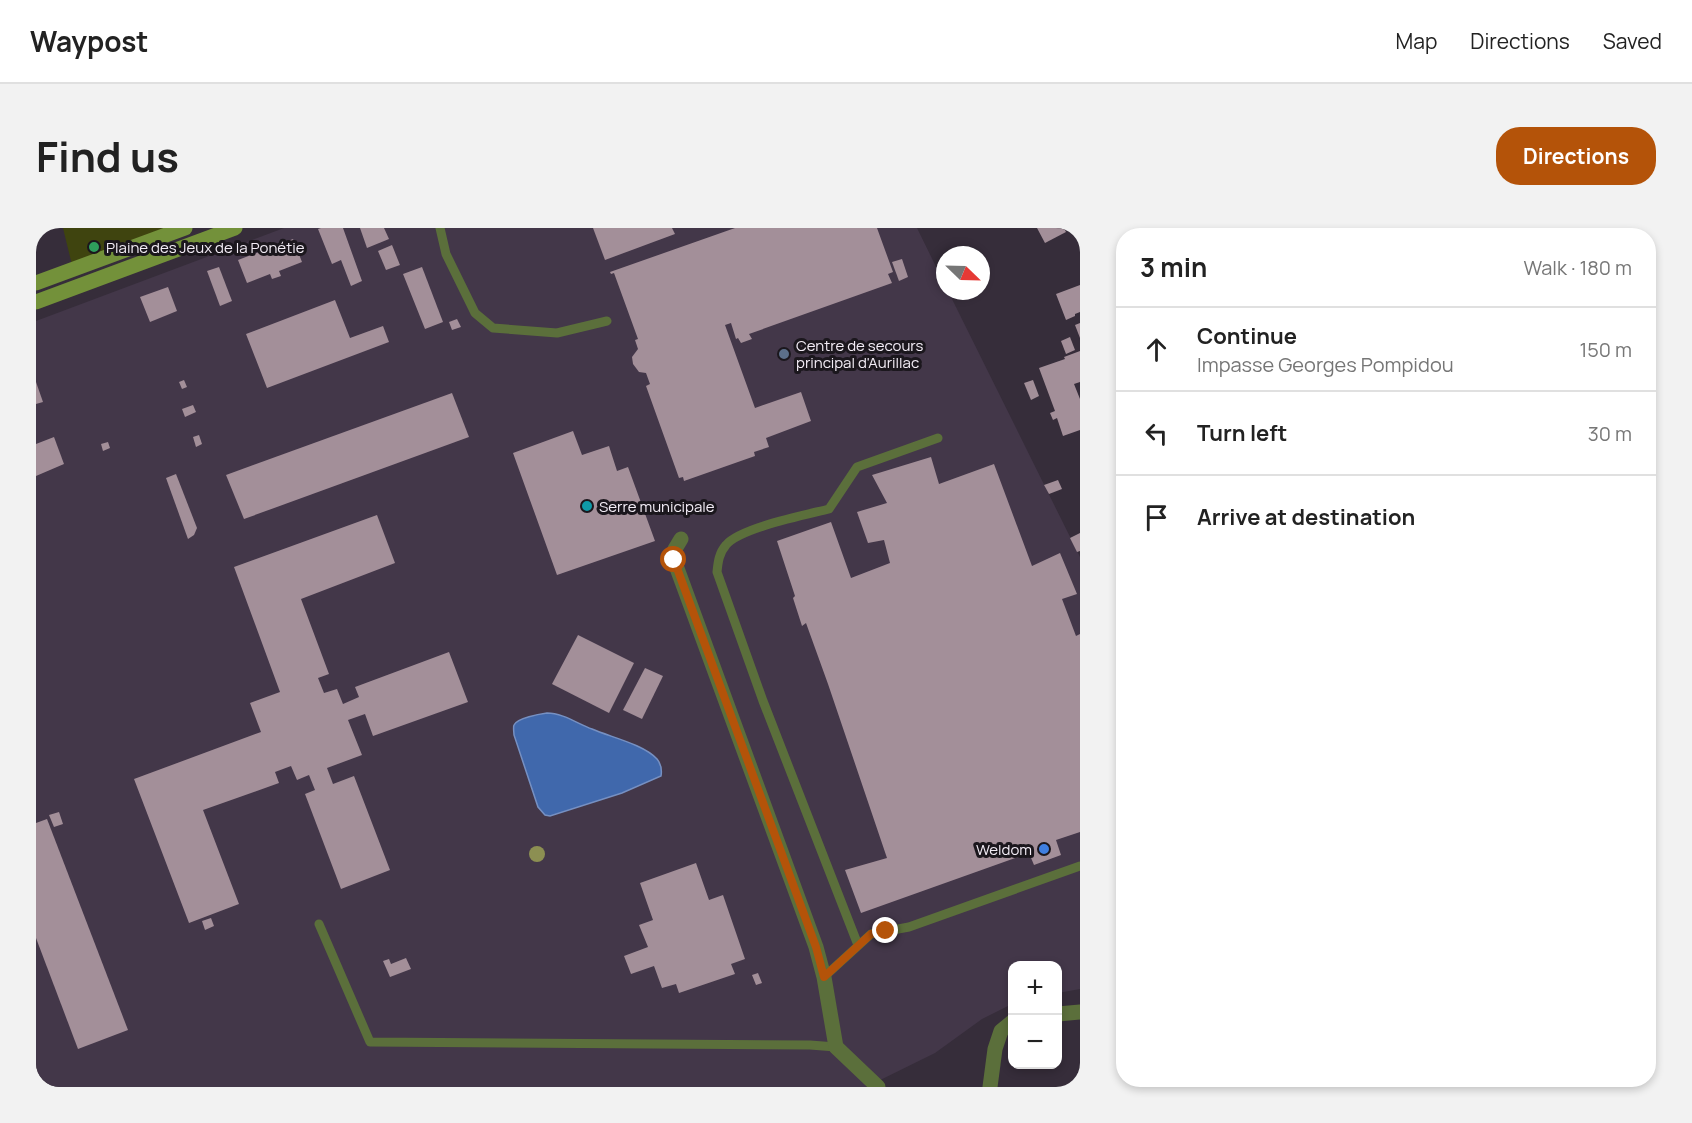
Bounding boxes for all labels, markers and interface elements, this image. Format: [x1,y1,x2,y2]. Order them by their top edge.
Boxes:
text: Waypost [30,22,149,60]
text: Map [1396,27,1437,55]
text: Directions [1470,27,1570,55]
text: Saved [1603,27,1662,55]
text: Find us [36,127,179,185]
button: Directions [1496,127,1656,185]
place label: Plaine des Jeux de la Ponétie [106,237,305,258]
marker: Plaine des Jeux de la Ponétie [87,240,101,254]
north arrow [936,246,990,300]
text: 3 min [1140,249,1207,285]
text: Walk · 180 m [1523,254,1632,281]
text: Continue [1197,321,1297,351]
icon: ahead [1140,333,1173,366]
place label: Centre de secours principal d'Aurillac [796,335,923,373]
text: 150 m [1579,336,1632,363]
marker: Centre de secours principal d'Aurillac [777,347,791,361]
text: Impasse Georges Pompidou [1197,351,1454,378]
icon: left [1140,417,1173,450]
text: Turn left [1197,418,1287,448]
text: 30 m [1588,420,1632,447]
place label: Serre municipale [599,496,715,517]
marker: Serre municipale [580,499,594,513]
icon: arrive [1140,501,1173,534]
text: Arrive at destination [1197,502,1415,532]
route start [660,546,686,572]
place label: Weldom [976,839,1032,860]
marker: Weldom [1037,842,1051,856]
route end [872,917,898,943]
map controls [1008,961,1062,1069]
button: + [1008,961,1062,1015]
button: − [1008,1015,1062,1069]

